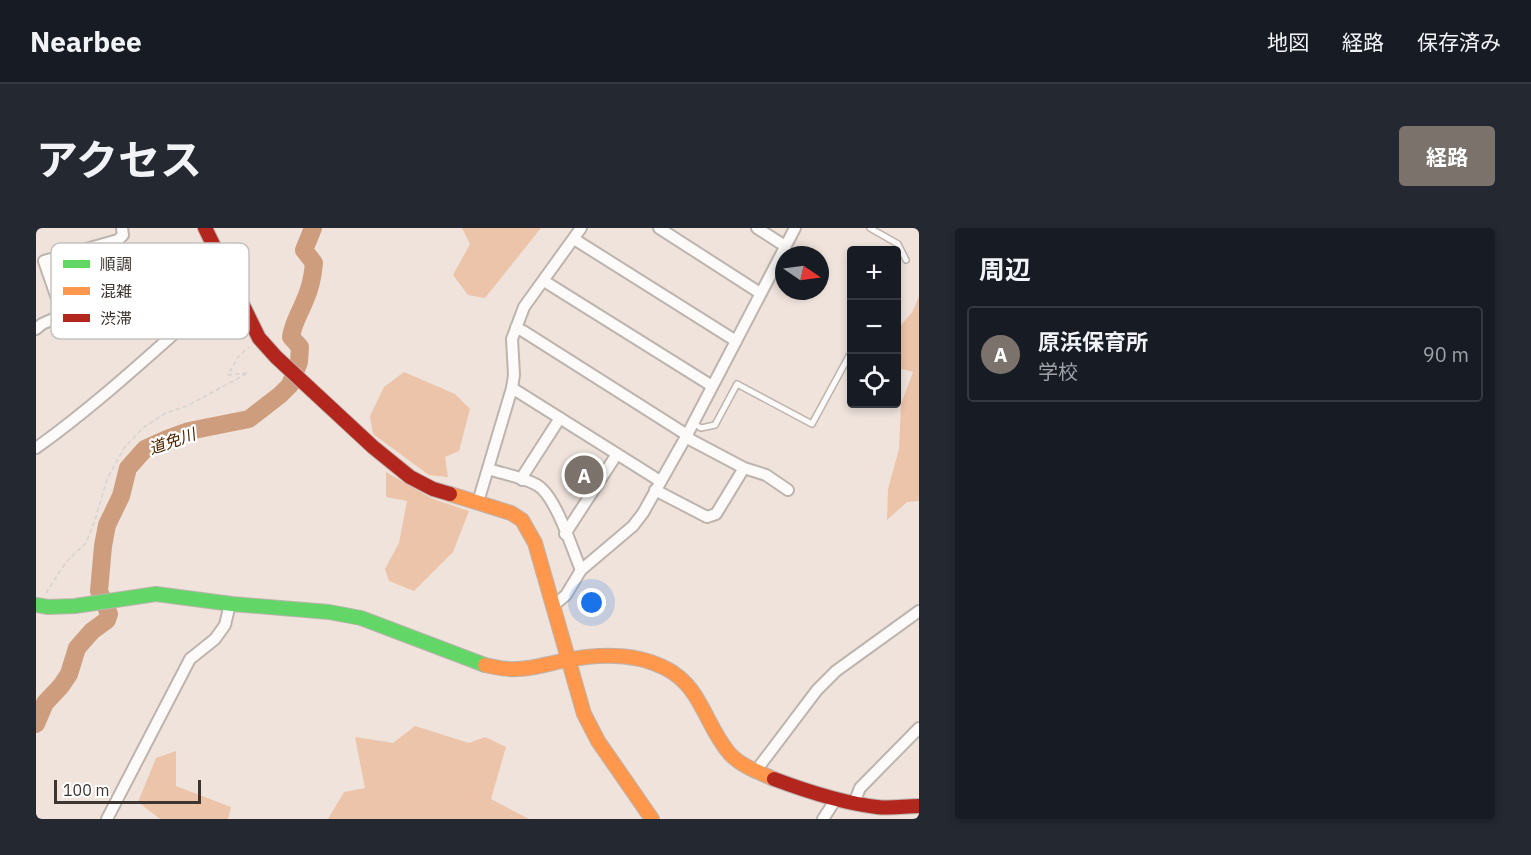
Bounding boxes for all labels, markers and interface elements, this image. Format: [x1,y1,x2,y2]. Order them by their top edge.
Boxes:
text: Nearbee [30,23,142,60]
text: 地図 [1267,28,1309,56]
text: 経路 [1342,28,1384,56]
text: 保存済み [1417,28,1501,56]
button: 経路 [1399,126,1495,186]
text: アクセス [36,132,202,187]
legend [51,243,249,339]
north arrow [775,246,829,300]
map controls [847,246,901,408]
button: + [847,246,901,300]
text: 周辺 [979,252,1031,286]
text: 順調 [100,254,132,274]
text: 混雑 [100,281,132,301]
button: − [847,300,901,354]
text: 渋滞 [100,308,132,328]
text: 原浜保育所 [1038,327,1148,356]
text: A [994,341,1007,368]
text: 90 m [1423,341,1469,368]
button: locate [847,354,901,408]
text: 学校 [1038,358,1078,385]
water label: 道免川 [146,423,200,458]
pin: A [564,452,604,498]
your location [577,588,606,617]
scale bar [54,777,201,804]
text: 100 m [63,780,110,800]

